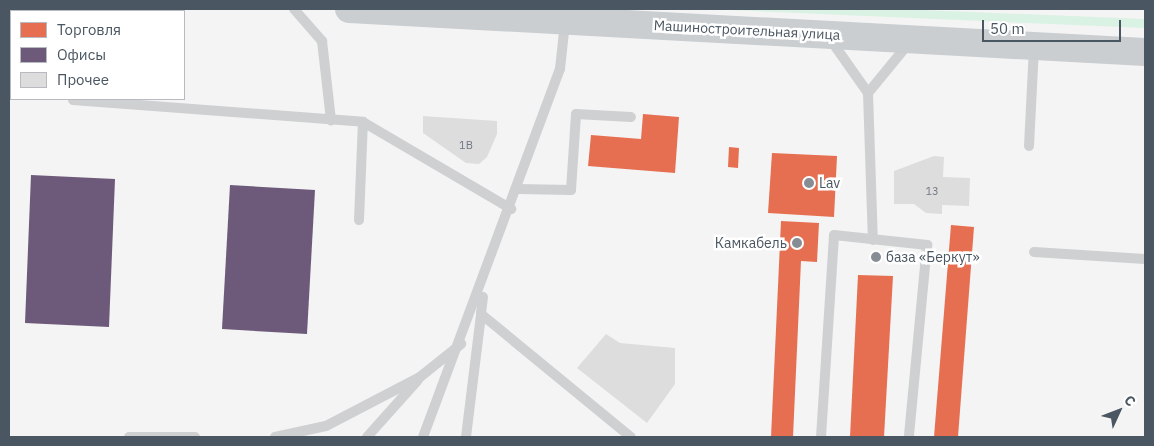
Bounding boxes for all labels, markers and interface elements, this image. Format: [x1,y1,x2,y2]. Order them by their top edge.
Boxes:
legend [10,10,185,100]
scale bar [984,10,1123,42]
street label: Машиностроительная улица [653,17,841,43]
text: 50 m [990,19,1025,38]
text: Торговля [57,20,121,39]
text: Офисы [57,45,106,64]
text: Прочее [57,70,109,89]
house number: 1В [459,138,473,152]
place label: Lav [819,175,840,191]
marker: Lav [803,177,815,189]
house number: 13 [925,184,939,198]
place label: Камкабель [715,235,787,251]
marker: Камкабель [791,237,803,249]
place label: база «Беркут» [886,249,980,265]
marker: база «Беркут» [870,251,882,263]
north arrow [1094,386,1144,436]
text: С [1120,391,1140,410]

